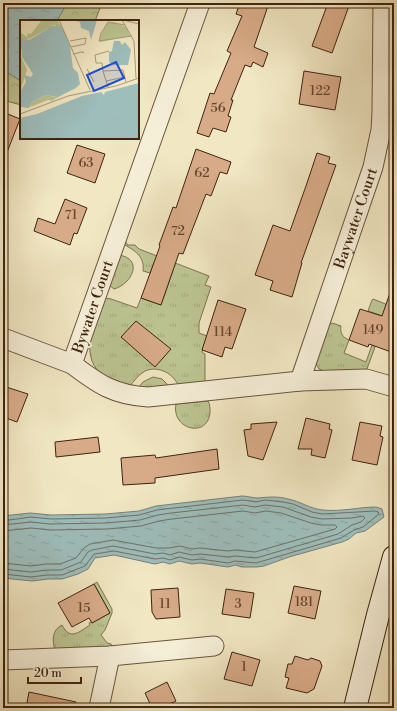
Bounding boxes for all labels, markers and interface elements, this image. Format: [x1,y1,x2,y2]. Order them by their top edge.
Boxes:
inset map [20,20,139,139]
house number: 122 [310,83,330,99]
house number: 56 [210,100,226,116]
house number: 63 [78,155,94,171]
house number: 62 [194,165,210,181]
street label: Baywater Court [329,165,382,272]
house number: 71 [65,207,78,223]
house number: 72 [171,223,185,239]
street label: Bywater Court [68,257,118,357]
house number: 149 [363,322,383,338]
house number: 114 [214,324,233,340]
house number: 181 [295,594,314,610]
house number: 11 [159,596,171,612]
house number: 3 [234,596,242,612]
house number: 15 [78,600,90,616]
scale bar [28,659,81,685]
house number: 1 [241,659,247,675]
text: 20 m [34,666,62,681]

